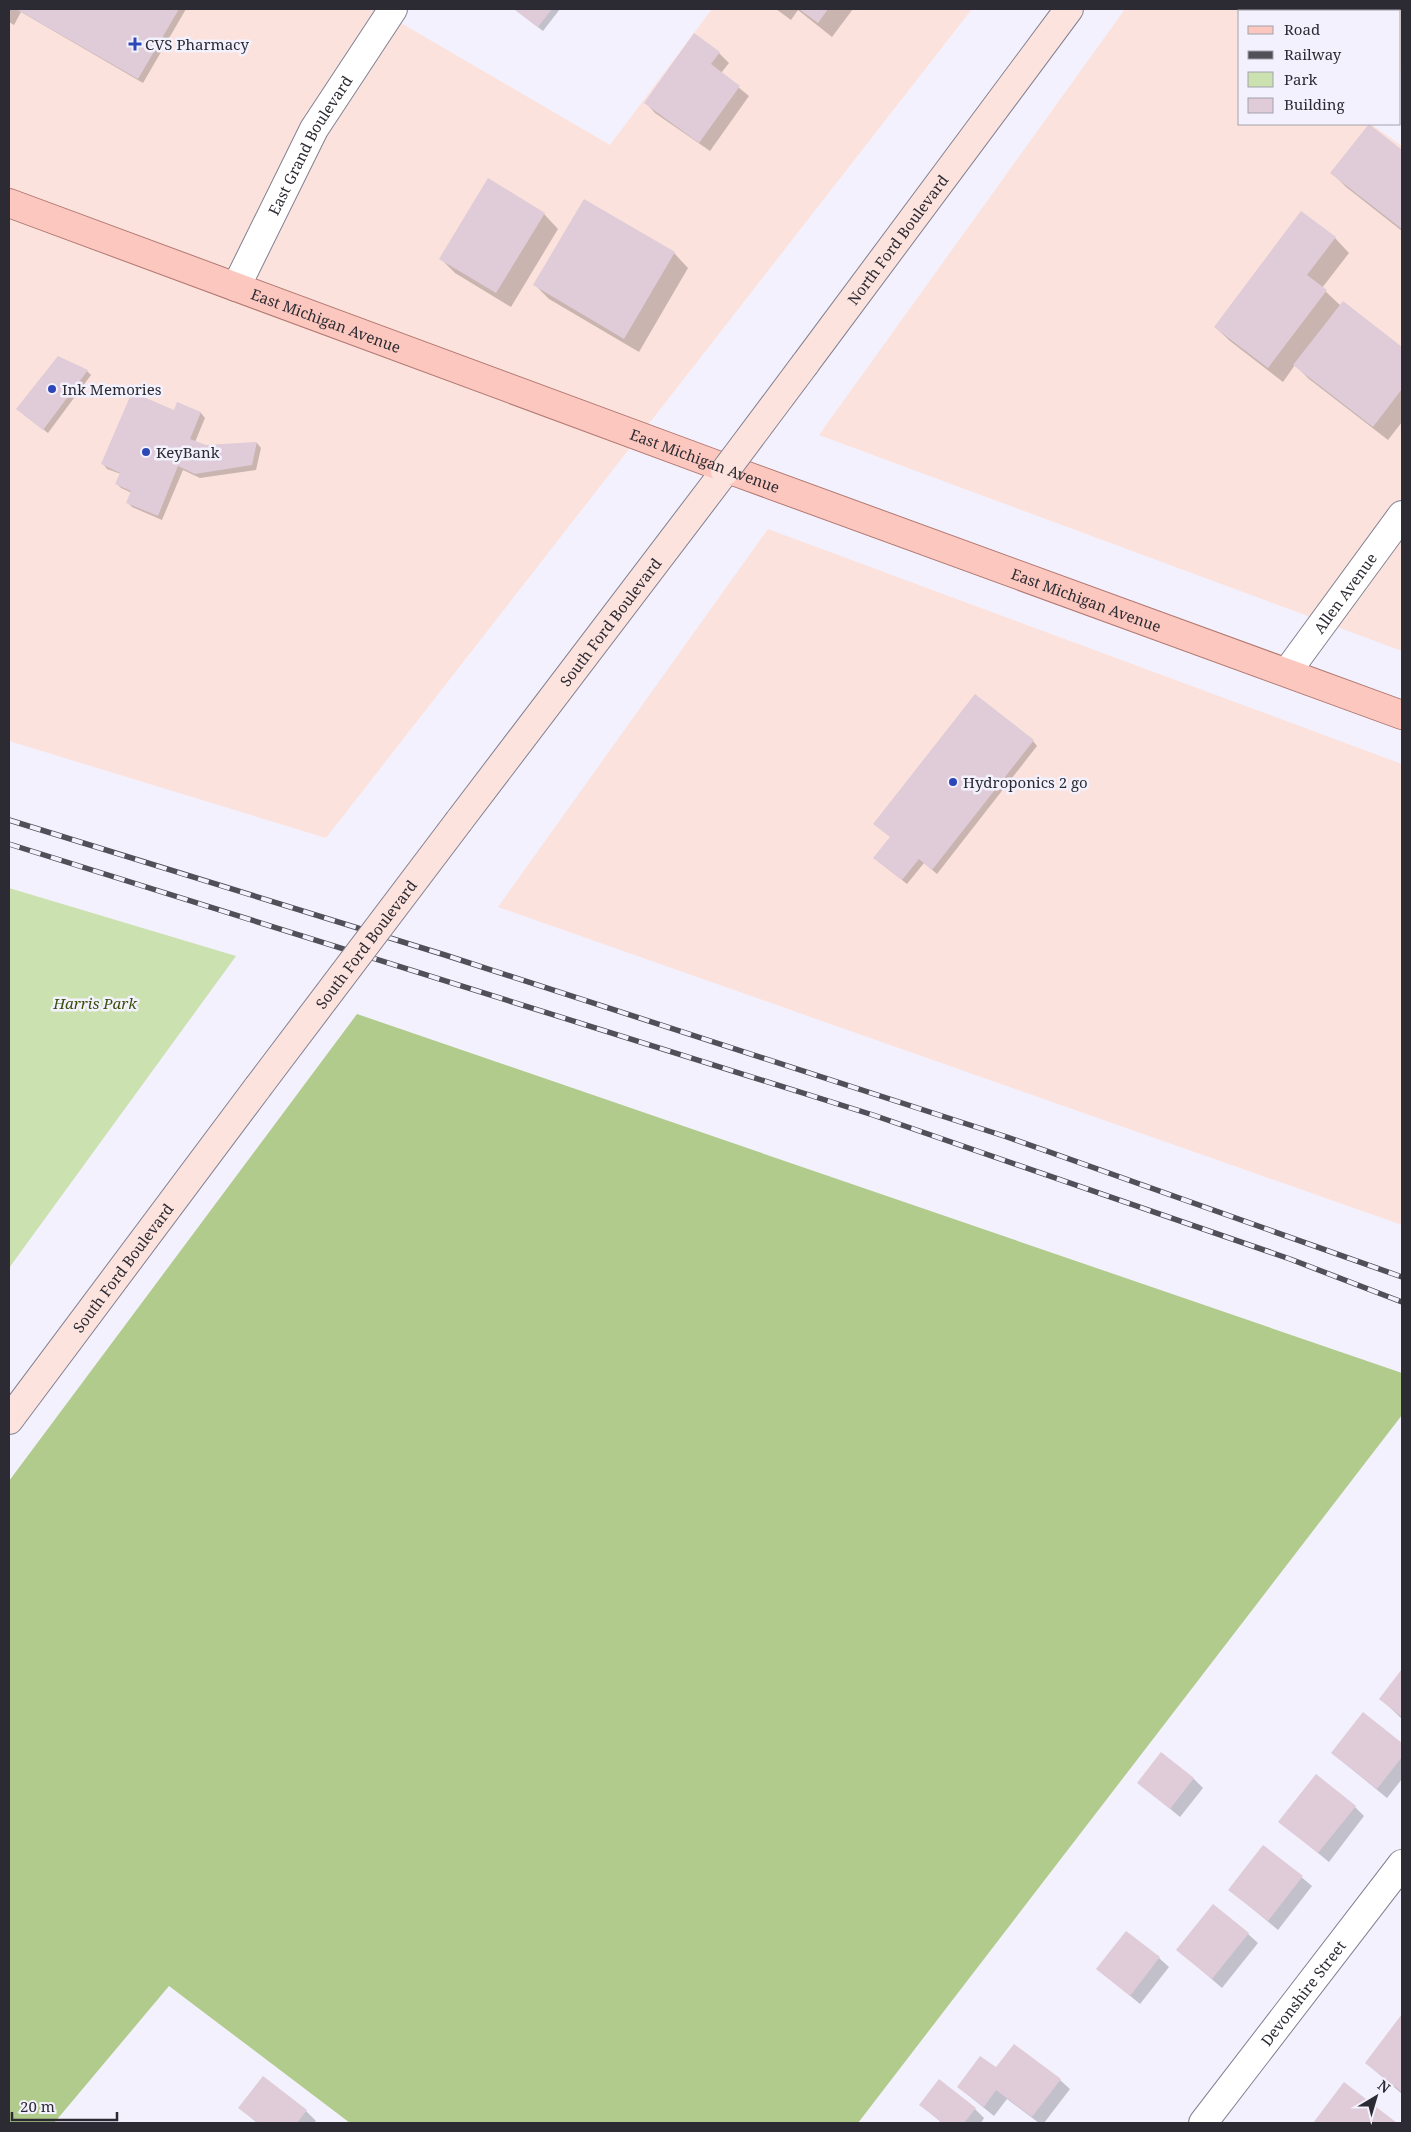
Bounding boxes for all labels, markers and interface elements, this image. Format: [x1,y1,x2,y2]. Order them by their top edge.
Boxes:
legend [1238,10,1401,125]
text: Road [1284,19,1320,39]
place label: CVS Pharmacy [145,34,249,54]
marker: CVS Pharmacy [129,38,141,50]
text: Railway [1284,44,1342,64]
text: Park [1284,69,1318,89]
street label: East Grand Boulevard [263,72,357,218]
text: Building [1284,94,1345,114]
street label: North Ford Boulevard [843,171,952,309]
street label: East Michigan Avenue [248,283,404,357]
place label: Ink Memories [62,379,162,399]
marker: Ink Memories [46,383,58,395]
street label: East Michigan Avenue [627,424,783,497]
place label: KeyBank [156,442,220,462]
marker: KeyBank [140,446,152,458]
street label: Allen Avenue [1309,549,1381,637]
street label: South Ford Boulevard [555,554,666,690]
street label: East Michigan Avenue [1009,563,1164,636]
place label: Hydroponics 2 go [963,772,1088,792]
marker: Hydroponics 2 go [947,776,959,788]
street label: South Ford Boulevard [311,876,421,1013]
park label: Harris Park [52,993,137,1013]
street label: South Ford Boulevard [68,1199,178,1336]
street label: Devonshire Street [1256,1936,1350,2050]
north arrow [1351,2072,1401,2122]
text: N [1374,2075,1395,2097]
scale bar [12,2090,118,2122]
text: 20 m [20,2096,55,2116]

